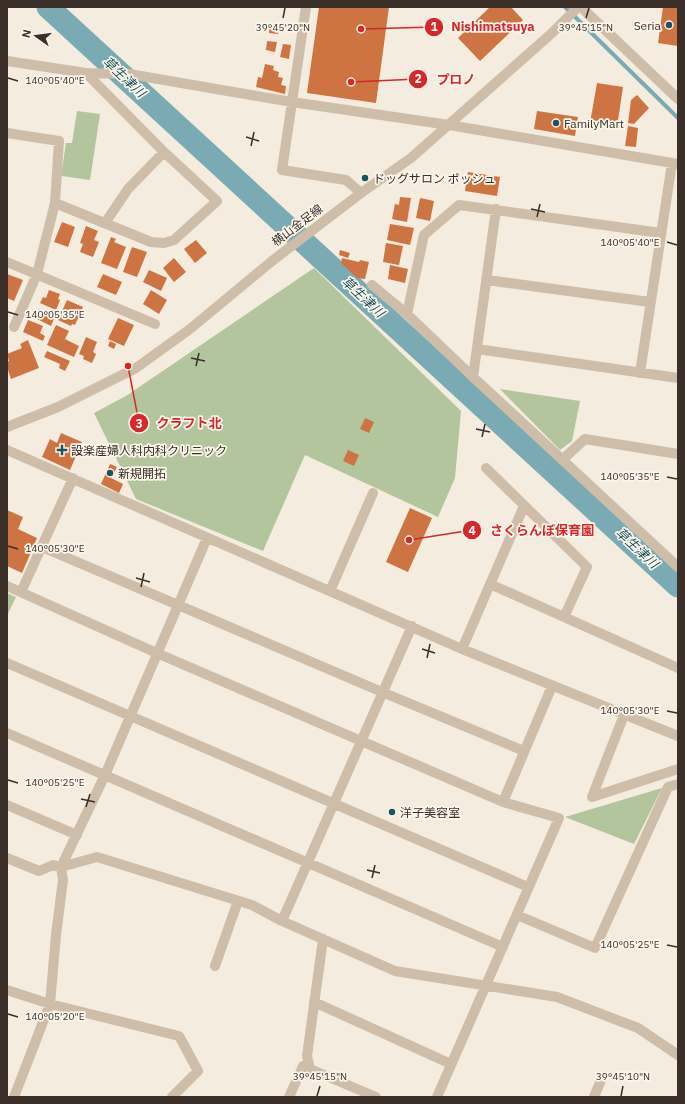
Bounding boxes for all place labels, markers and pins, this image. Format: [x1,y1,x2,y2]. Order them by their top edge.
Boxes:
callout: Nishimatsuya [424,14,543,39]
place label: Seria [634,18,662,33]
marker: Seria [664,20,674,30]
callout: プロノ [408,66,483,91]
place label: FamilyMart [564,116,624,131]
marker: FamilyMart [551,118,561,128]
place label: ドッグサロン ポッシュ [373,171,496,186]
marker: ドッグサロン ポッシュ [360,173,370,183]
callout: クラフト北 [129,411,230,436]
place label: 設楽産婦人科内科クリニック [71,443,227,458]
marker: 設楽産婦人科内科クリニック [56,444,68,456]
place label: 新規開拓 [118,466,166,481]
marker: 新規開拓 [105,468,115,478]
callout: さくらんぼ保育園 [462,518,602,543]
place label: 洋子美容室 [400,805,460,820]
marker: 洋子美容室 [387,807,397,817]

